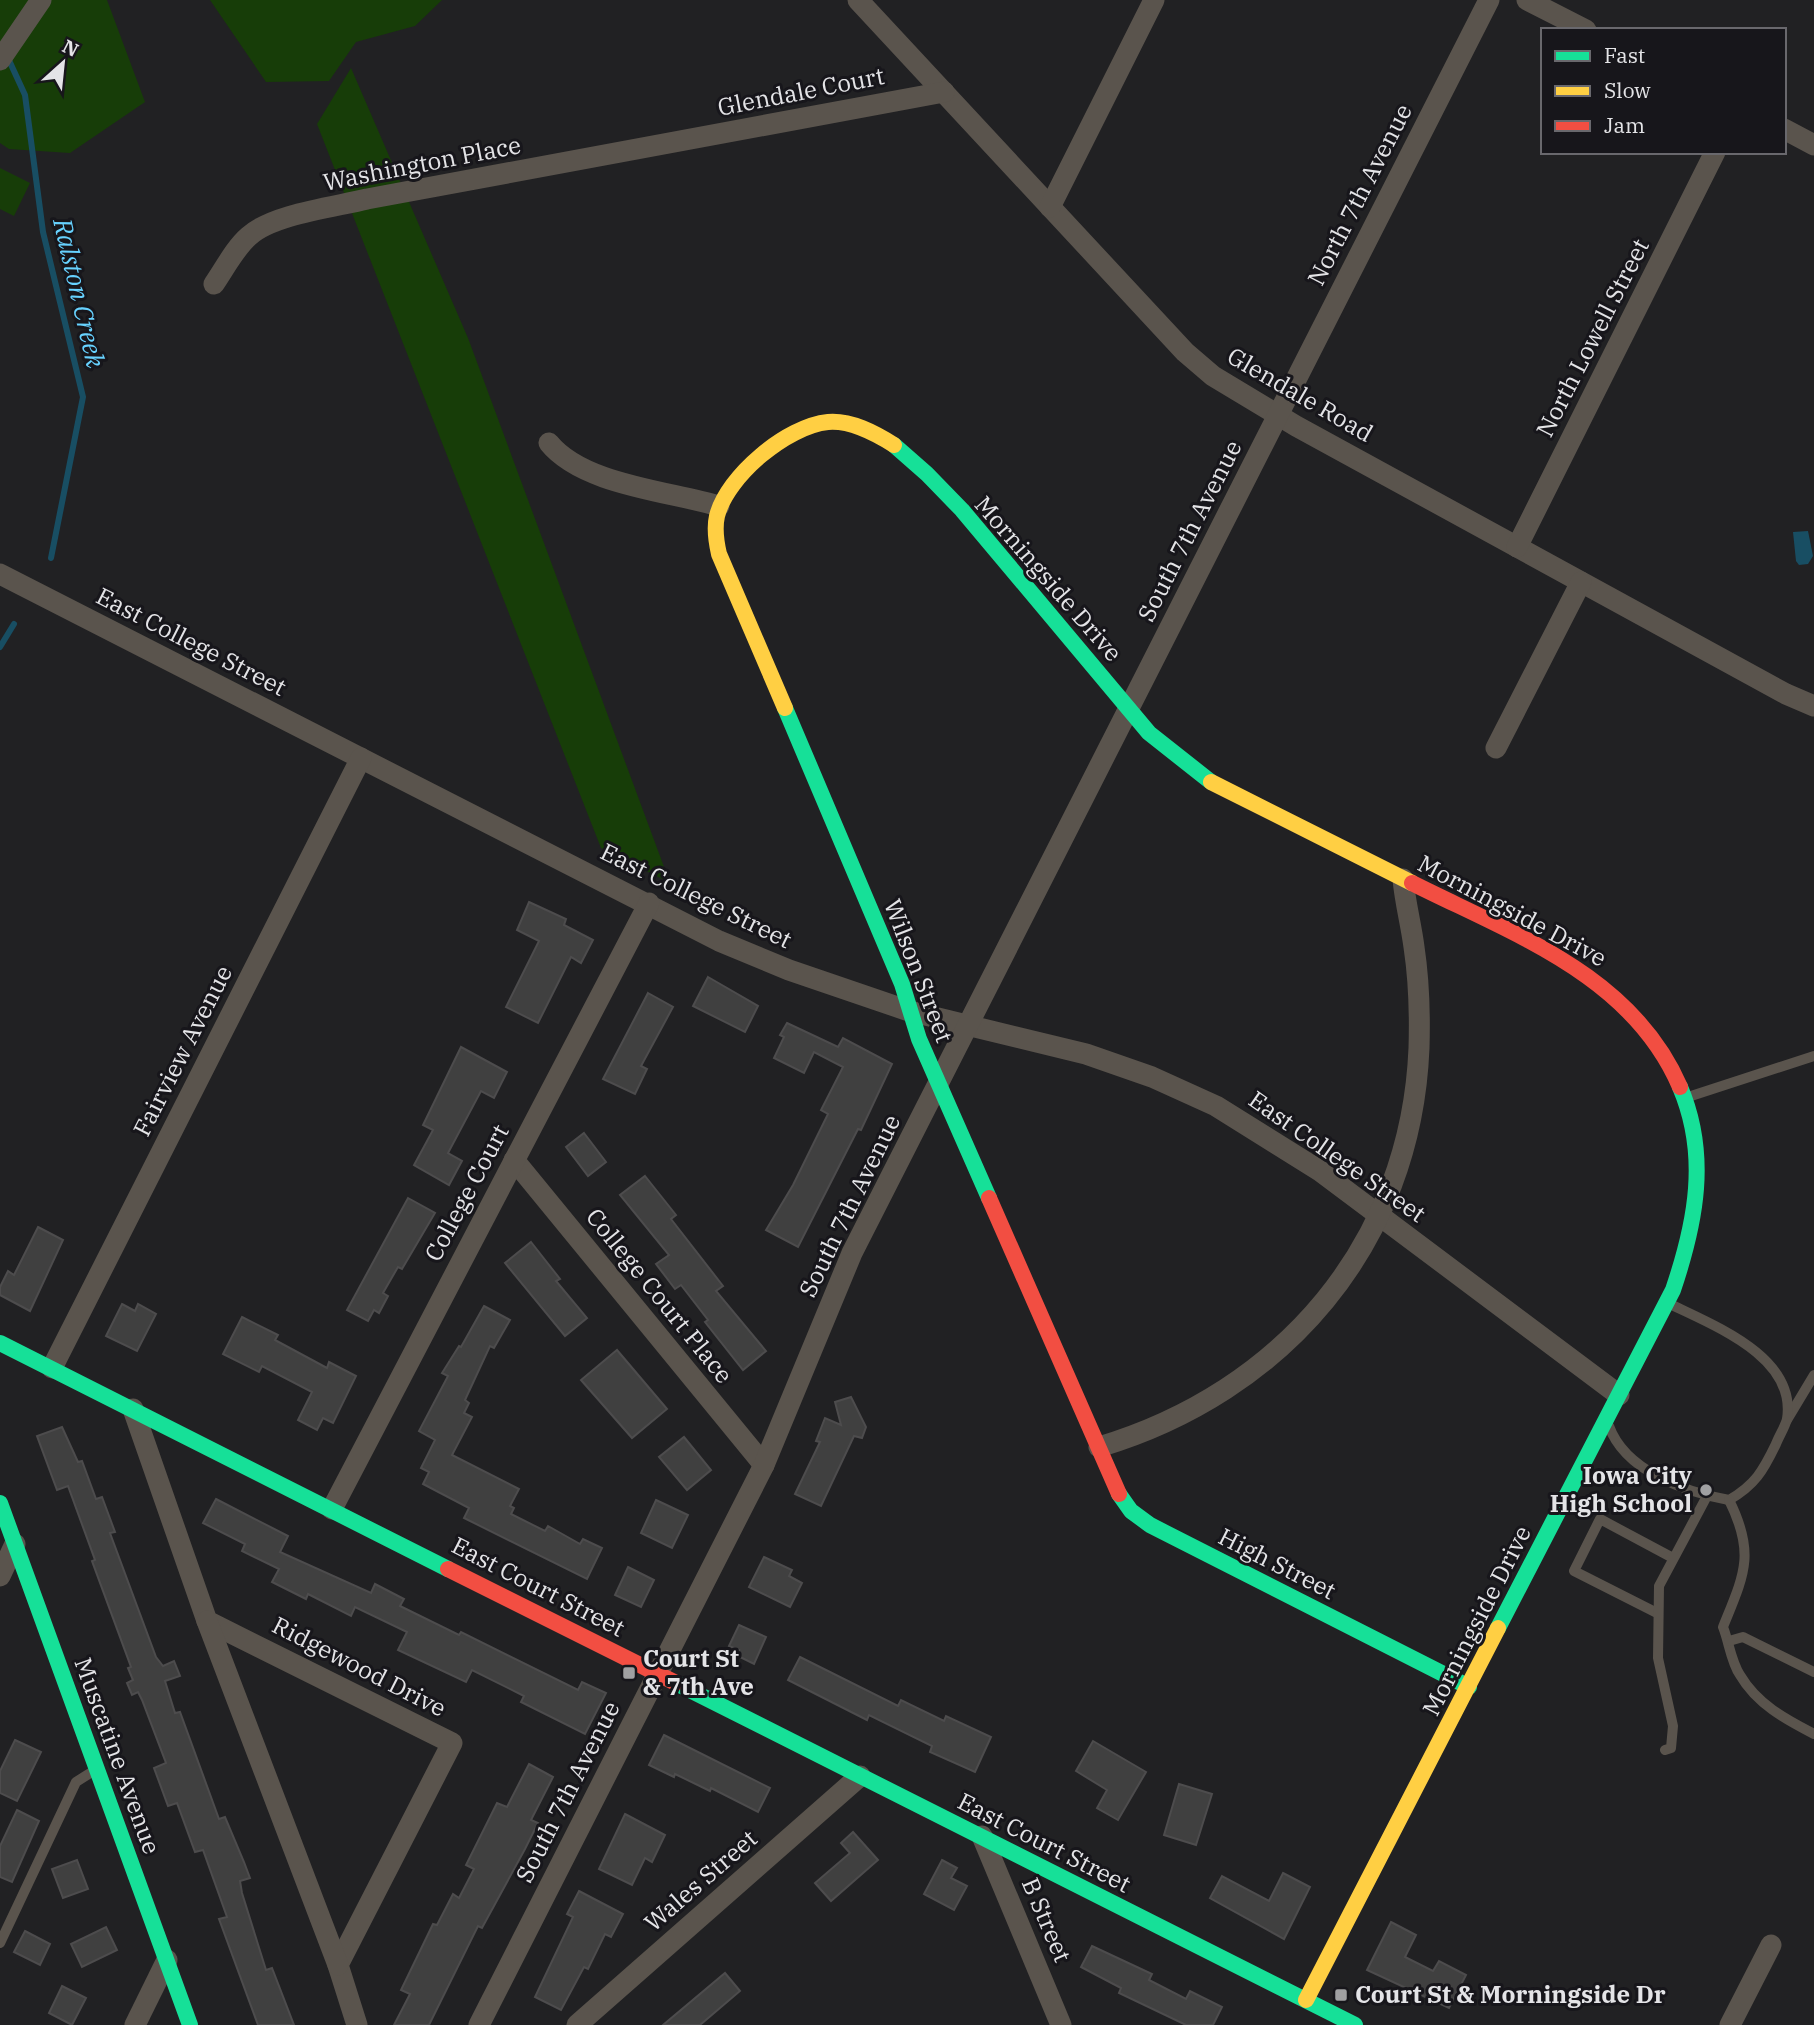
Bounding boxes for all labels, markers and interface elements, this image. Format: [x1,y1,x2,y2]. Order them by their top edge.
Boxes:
north arrow [28,28,98,98]
legend [1541,28,1786,154]
text: N [59,34,83,62]
text: Fast [1604,41,1645,69]
street label: Glendale Court [715,59,887,123]
text: Slow [1604,76,1651,104]
street label: North 7th Avenue [1300,98,1419,291]
text: Jam [1604,111,1645,139]
street label: Washington Place [320,128,523,198]
water label: Ralston Creek [46,214,114,371]
street label: North Lowell Street [1528,233,1656,442]
street label: Glendale Road [1222,339,1379,449]
street label: South 7th Avenue [1130,434,1249,627]
street label: Morningside Drive [968,489,1129,668]
street label: East College Street [91,579,292,703]
street label: East College Street [596,835,797,955]
street label: Morningside Drive [1413,847,1612,973]
street label: Wilson Street [877,894,961,1047]
street label: Fairview Avenue [125,960,239,1142]
street label: East College Street [1243,1083,1432,1229]
street label: South 7th Avenue [791,1109,907,1302]
street label: College Court [417,1119,516,1267]
street label: College Court Place [579,1201,740,1390]
place label: Iowa City High School [1550,1459,1692,1519]
marker: Iowa City High School [1698,1482,1714,1498]
street label: High Street [1213,1520,1342,1606]
street label: Morningside Drive [1414,1520,1538,1721]
street label: East Court Street [446,1529,630,1644]
street label: Ridgewood Drive [267,1609,452,1724]
place label: Court St & 7th Ave [643,1642,754,1702]
street label: Muscatine Avenue [68,1653,168,1858]
marker: Court St & 7th Ave [621,1665,637,1681]
street label: South 7th Avenue [508,1695,627,1888]
street label: East Court Street [952,1785,1136,1900]
street label: Wales Street [637,1822,764,1938]
street label: B Street [1015,1872,1079,1967]
place label: Court St & Morningside Dr [1355,1978,1666,2010]
marker: Court St & Morningside Dr [1333,1987,1349,2003]

